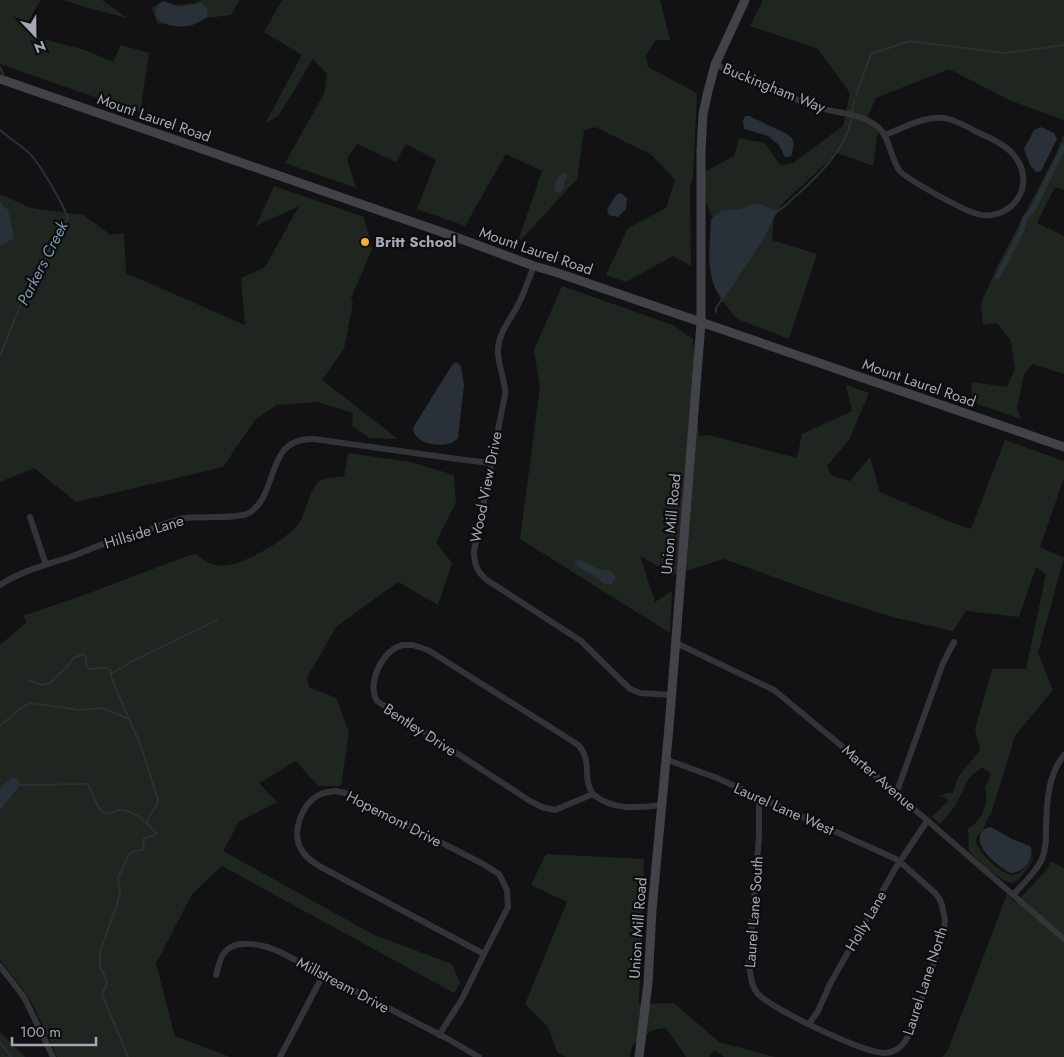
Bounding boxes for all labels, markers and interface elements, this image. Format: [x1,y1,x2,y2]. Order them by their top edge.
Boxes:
north arrow [10,10,60,60]
text: N [31,36,49,58]
street label: Buckingham Way [719,57,829,119]
street label: Mount Laurel Road [94,88,214,148]
water label: Parkers Creek [11,216,74,309]
street label: Mount Laurel Road [476,221,596,281]
place label: Britt School [375,231,456,253]
marker: Britt School [359,236,371,248]
street label: Mount Laurel Road [859,353,979,413]
street label: Wood View Drive [464,429,508,544]
street label: Union Mill Road [656,472,686,576]
street label: Hillside Lane [102,509,187,554]
street label: Bentley Drive [379,698,461,762]
street label: Marter Avenue [837,739,921,817]
street label: Laurel Lane West [730,777,838,841]
street label: Hopemont Drive [342,785,446,853]
street label: Laurel Lane South [739,855,769,969]
street label: Union Mill Road [623,877,653,979]
street label: Holly Lane [840,886,892,955]
street label: Laurel Lane North [897,924,953,1038]
street label: Millstream Drive [293,951,393,1019]
scale bar [12,1014,96,1046]
text: 100 m [20,1021,61,1043]

